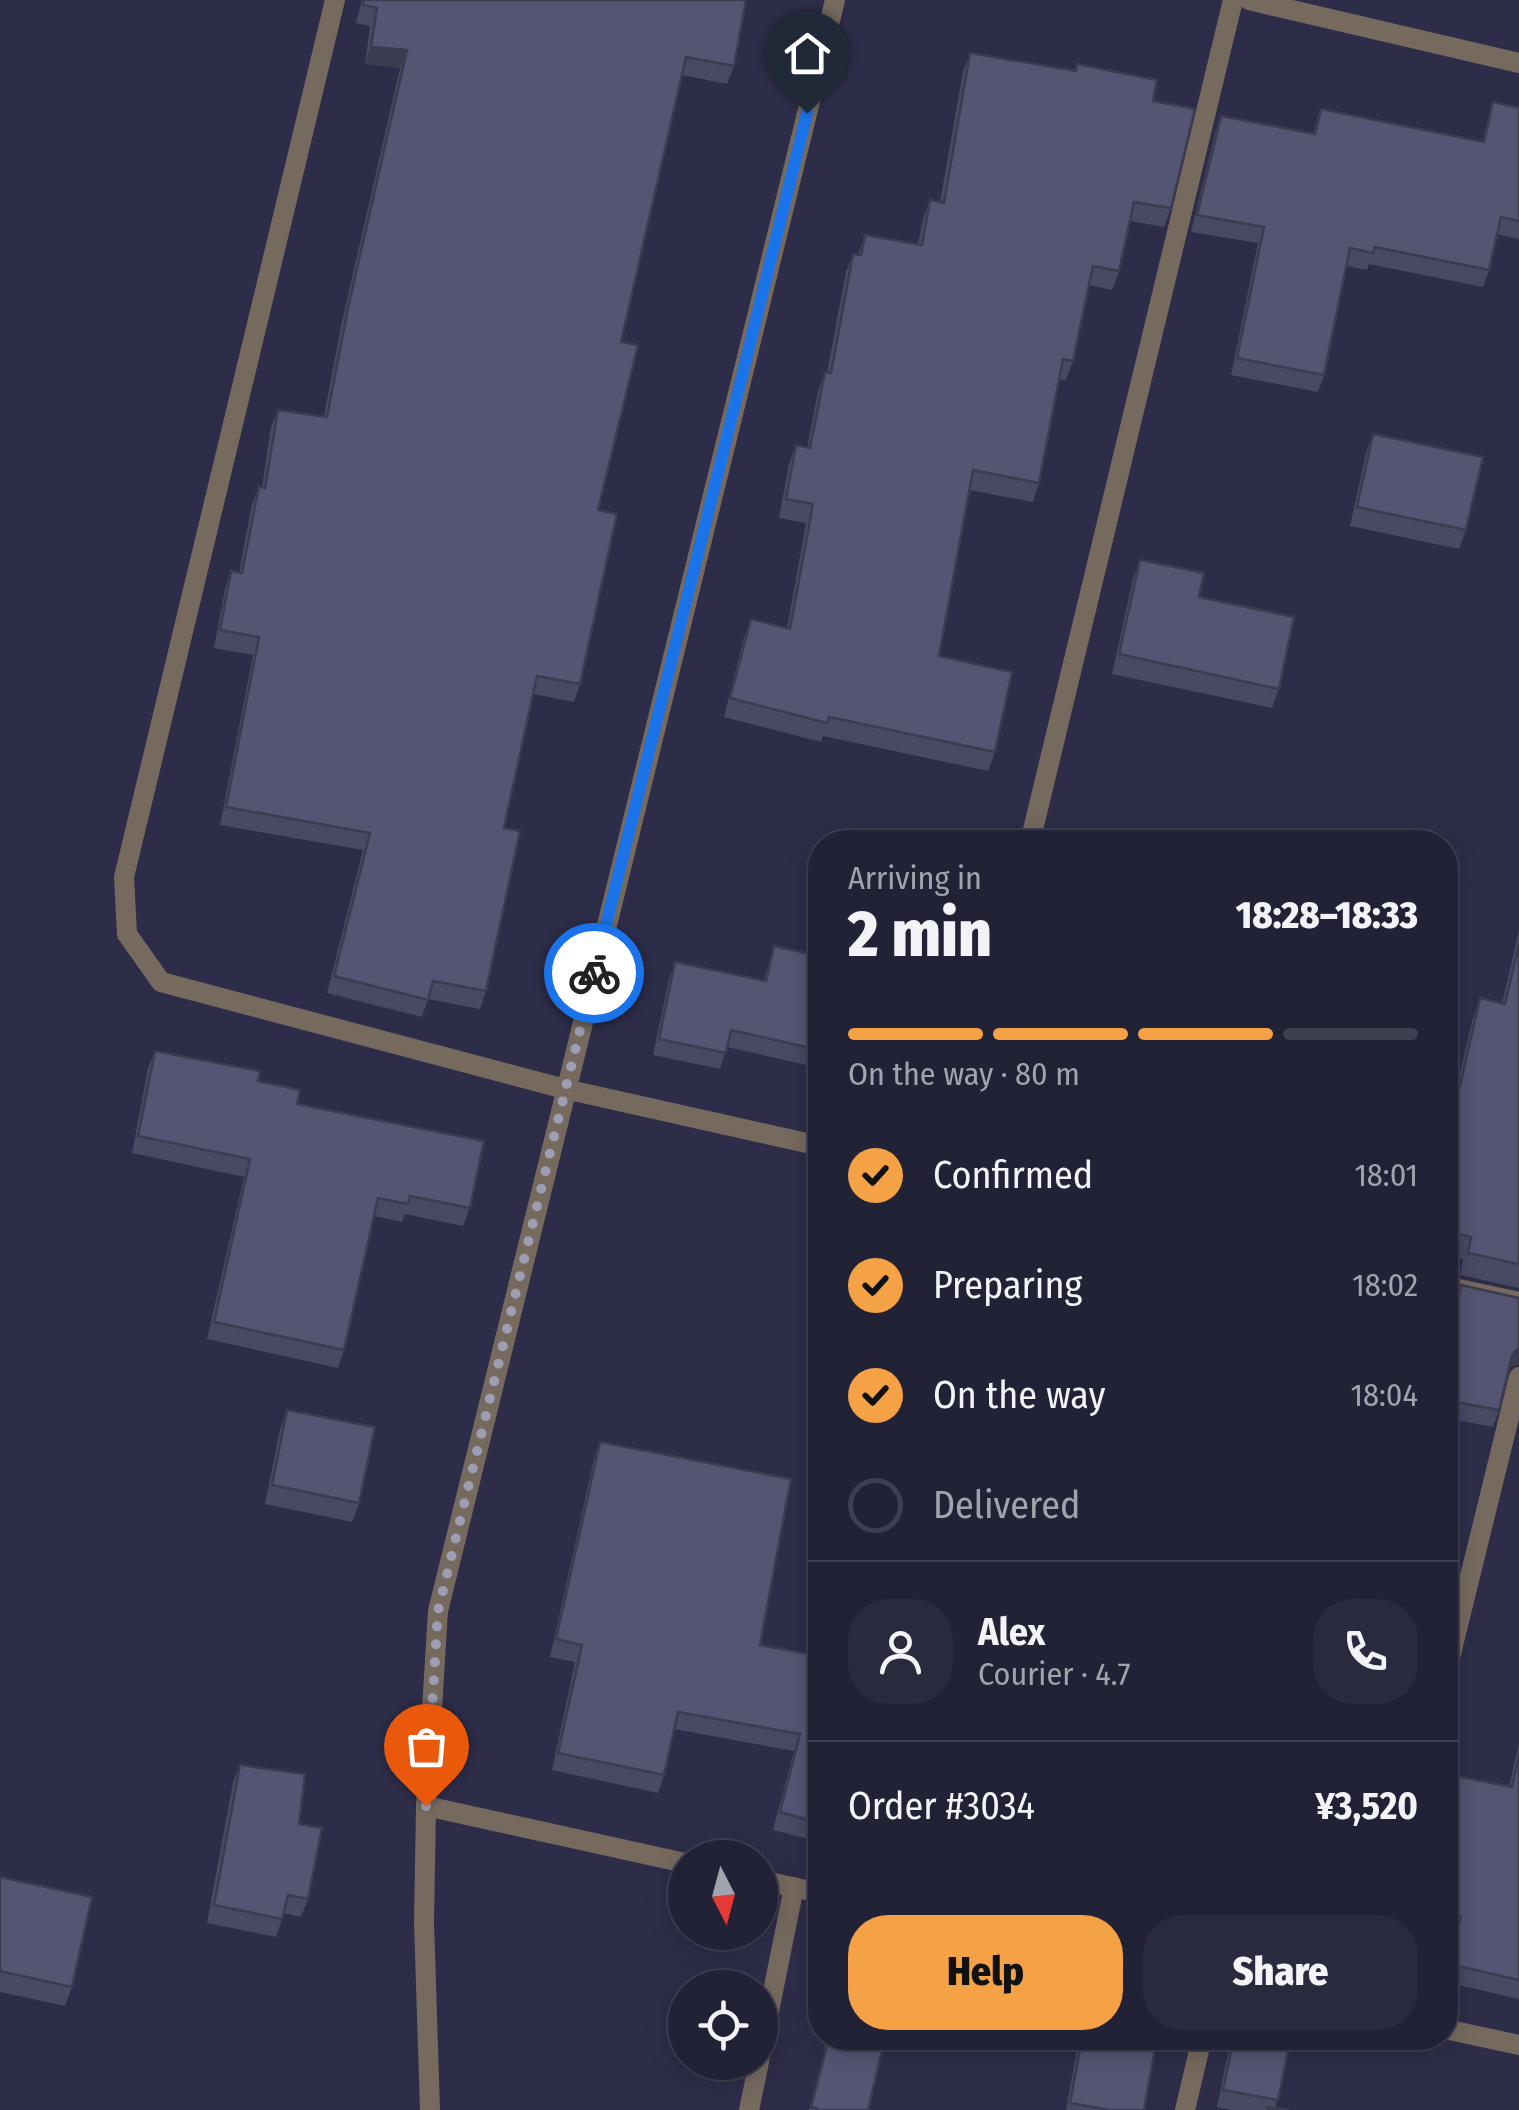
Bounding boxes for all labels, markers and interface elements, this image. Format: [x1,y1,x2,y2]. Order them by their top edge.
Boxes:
pin [765,11,850,114]
icon: home [780,26,835,81]
text: Arriving in [848,859,982,897]
text: 18:28–18:33 [1236,892,1418,938]
text: 2 min [848,895,992,973]
courier [544,923,644,1023]
icon: bike [567,946,622,1001]
text: On the way · 80 m [848,1055,1080,1093]
icon: check [848,1148,903,1203]
text: Confirmed [933,1152,1093,1198]
text: 18:01 [1354,1156,1418,1194]
icon: check [848,1258,903,1313]
text: Preparing [933,1262,1082,1308]
text: 18:02 [1352,1266,1418,1304]
icon: check [848,1368,903,1423]
text: On the way [933,1372,1105,1418]
text: 18:04 [1351,1376,1418,1414]
text: Delivered [933,1482,1080,1528]
button: person [848,1599,953,1704]
button: phone [1313,1599,1418,1704]
text: Alex [978,1609,1045,1655]
text: Courier · 4.7 [978,1655,1130,1693]
pin [384,1704,469,1807]
icon: bag [399,1719,454,1774]
text: Order #3034 [848,1783,1035,1829]
text: ¥3,520 [1315,1783,1418,1829]
north arrow [668,1840,778,1950]
map controls [668,1840,778,2080]
button: Help [848,1915,1123,2030]
button: Share [1143,1915,1418,2030]
button: locate [668,1970,778,2080]

